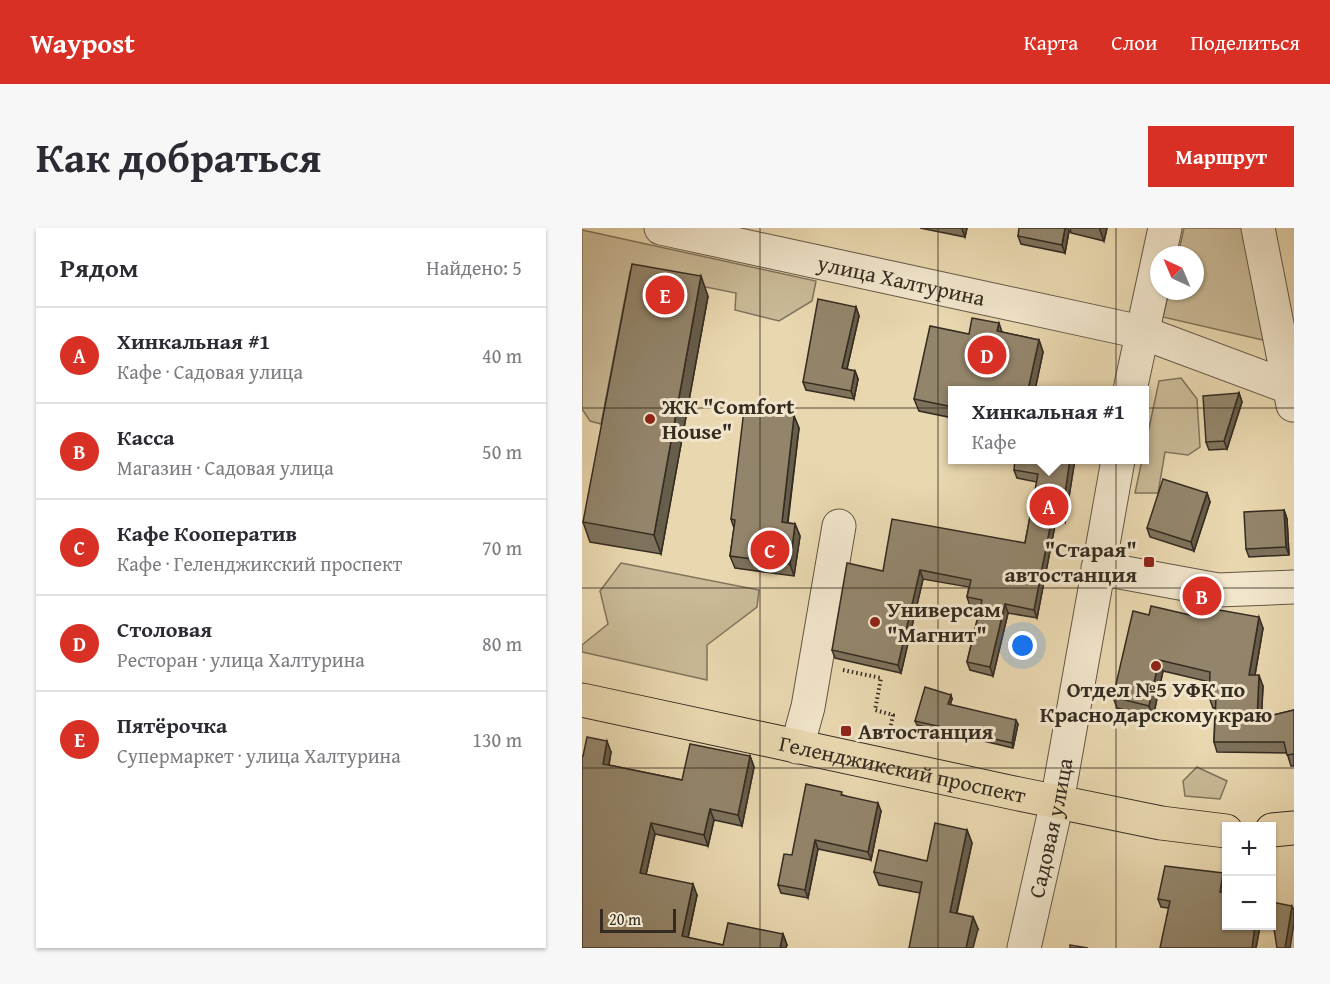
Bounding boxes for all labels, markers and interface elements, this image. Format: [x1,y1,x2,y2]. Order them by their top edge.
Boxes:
text: Waypost [30,22,135,63]
text: Карта [1024,27,1078,58]
text: Слои [1111,27,1157,58]
text: Поделиться [1190,27,1300,58]
text: Как добраться [36,126,321,187]
button: Маршрут [1148,126,1294,187]
street label: улица Халтурина [814,246,989,314]
north arrow [1150,246,1204,300]
text: Рядом [60,248,138,287]
text: Найдено: 5 [426,253,522,282]
pin: E [646,272,685,318]
text: Хинкальная #1 [117,325,271,357]
pin: D [968,332,1006,378]
text: A [73,341,86,370]
text: 40 m [482,341,522,370]
text: Кафе · Садовая улица [117,357,303,386]
popup [948,386,1149,464]
place label: ЖК "Comfort House" [661,390,795,447]
text: Хинкальная #1 [972,395,1125,427]
marker: ЖК "Comfort House" [643,412,657,426]
text: Касса [117,421,175,453]
text: Кафе [972,427,1016,456]
text: B [73,437,86,466]
text: 50 m [482,437,522,466]
text: Магазин · Садовая улица [117,453,334,482]
pin: A [1030,484,1068,528]
text: Кафе Кооператив [117,517,297,549]
pin: C [750,528,789,572]
text: C [74,533,85,562]
text: 70 m [482,533,522,562]
place label: "Старая" автостанция [1005,533,1137,590]
text: Кафе · Геленджикский проспект [117,549,402,578]
marker: "Старая" автостанция [1142,555,1156,569]
pin: B [1182,574,1222,619]
place label: Универсам "Магнит" [887,593,1001,650]
text: Столовая [117,613,212,645]
marker: Универсам "Магнит" [868,615,882,629]
text: D [73,629,86,658]
text: 80 m [482,629,522,658]
your location [1008,631,1037,660]
text: Ресторан · улица Халтурина [117,645,365,674]
marker: Отдел №5 УФК по Краснодарскому краю [1149,659,1163,673]
place label: Отдел №5 УФК по Краснодарскому краю [1040,673,1272,730]
text: Пятёрочка [117,709,227,741]
place label: Автостанция [858,715,993,747]
marker: Автостанция [839,724,853,738]
text: E [74,725,85,754]
text: 130 m [472,725,522,754]
street label: Геленджикский проспект [776,727,1029,811]
text: Супермаркет · улица Халтурина [117,741,401,770]
street label: Садовая улица [1020,755,1081,901]
map controls [1222,822,1276,930]
button: + [1222,822,1276,876]
button: − [1222,876,1276,930]
scale bar [600,906,676,934]
text: 20 m [609,907,641,931]

